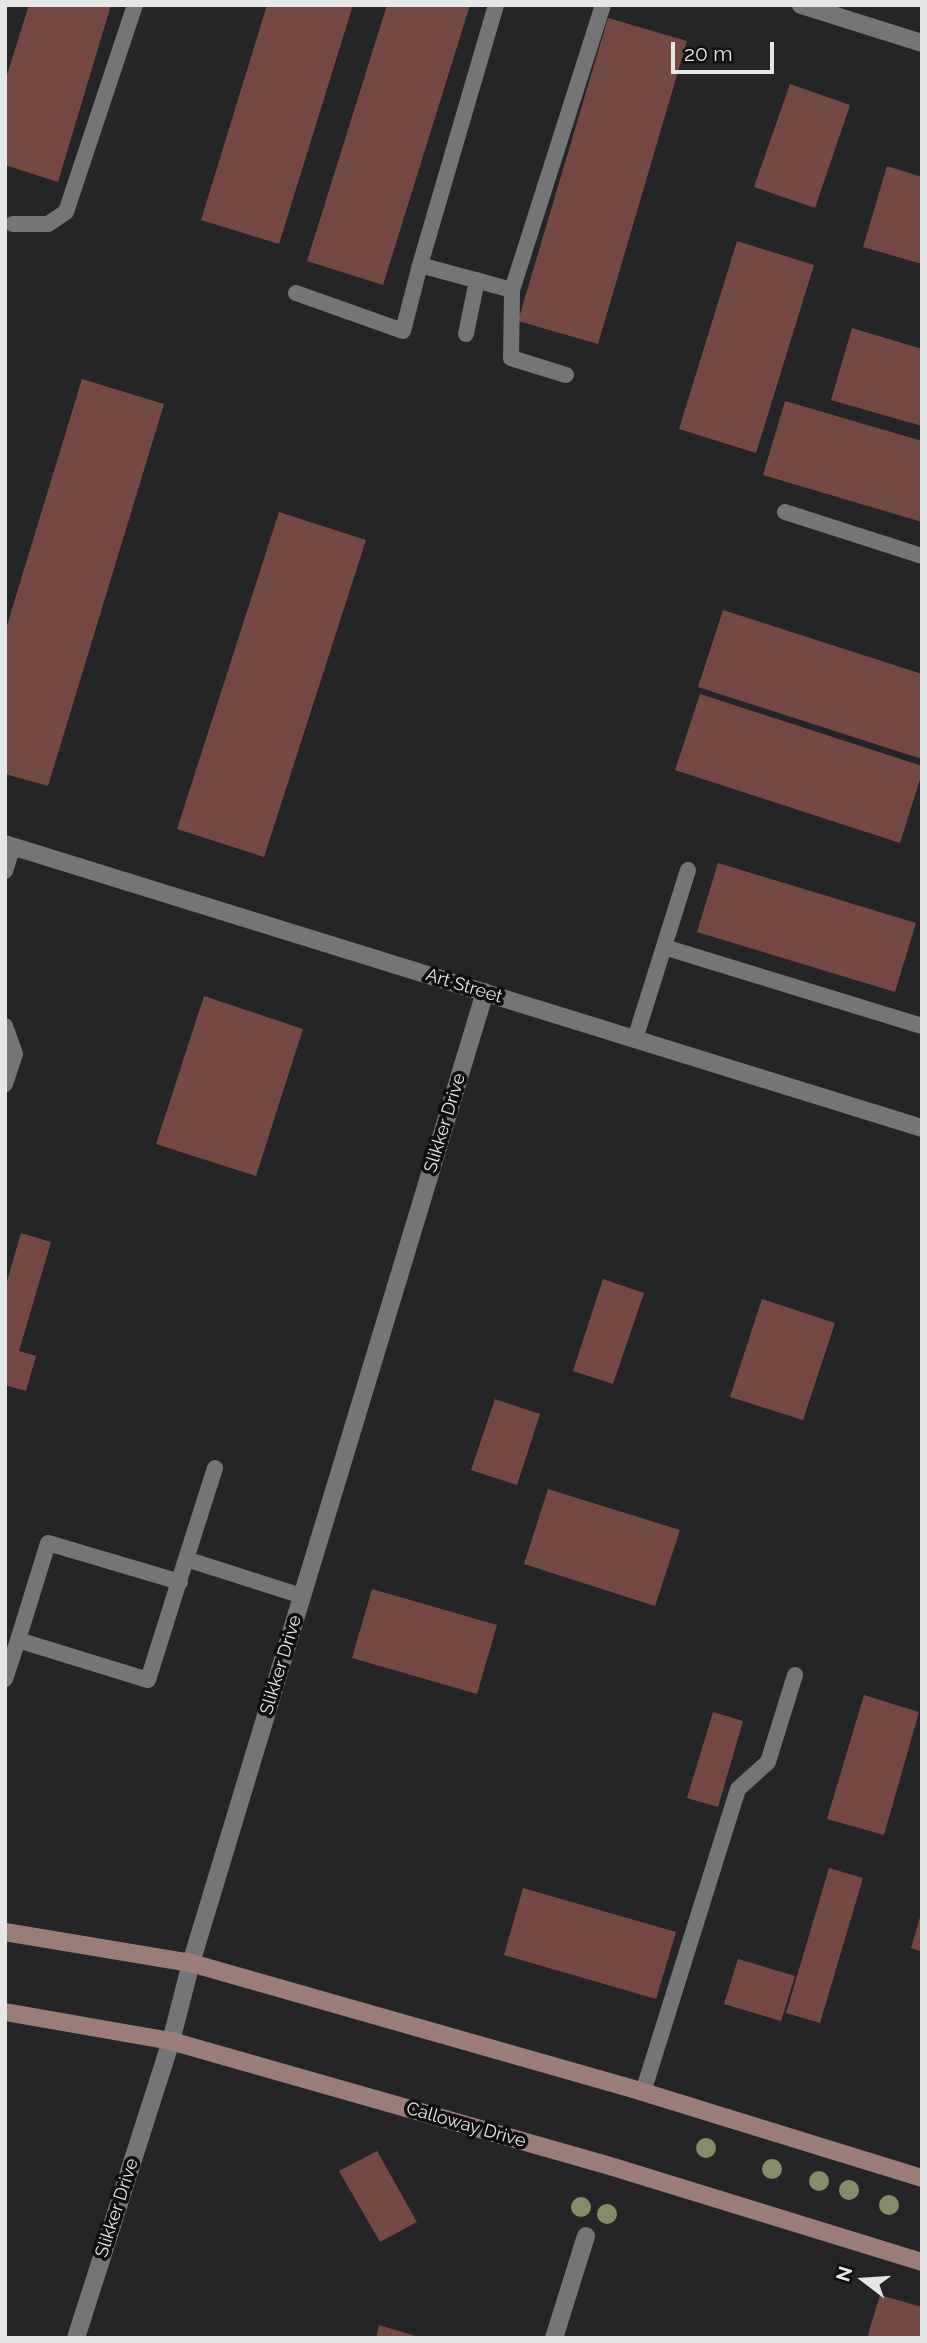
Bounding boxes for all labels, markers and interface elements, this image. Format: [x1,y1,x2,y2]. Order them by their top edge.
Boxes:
scale bar [675,28,778,72]
text: 20 m [684,41,732,66]
street label: Art Street [423,964,505,1008]
street label: Slikker Drive [420,1071,470,1175]
street label: Slikker Drive [256,1613,306,1717]
street label: Calloway Drive [404,2098,528,2152]
street label: Slikker Drive [91,2156,143,2260]
north arrow [829,2245,899,2315]
text: N [831,2264,857,2284]

